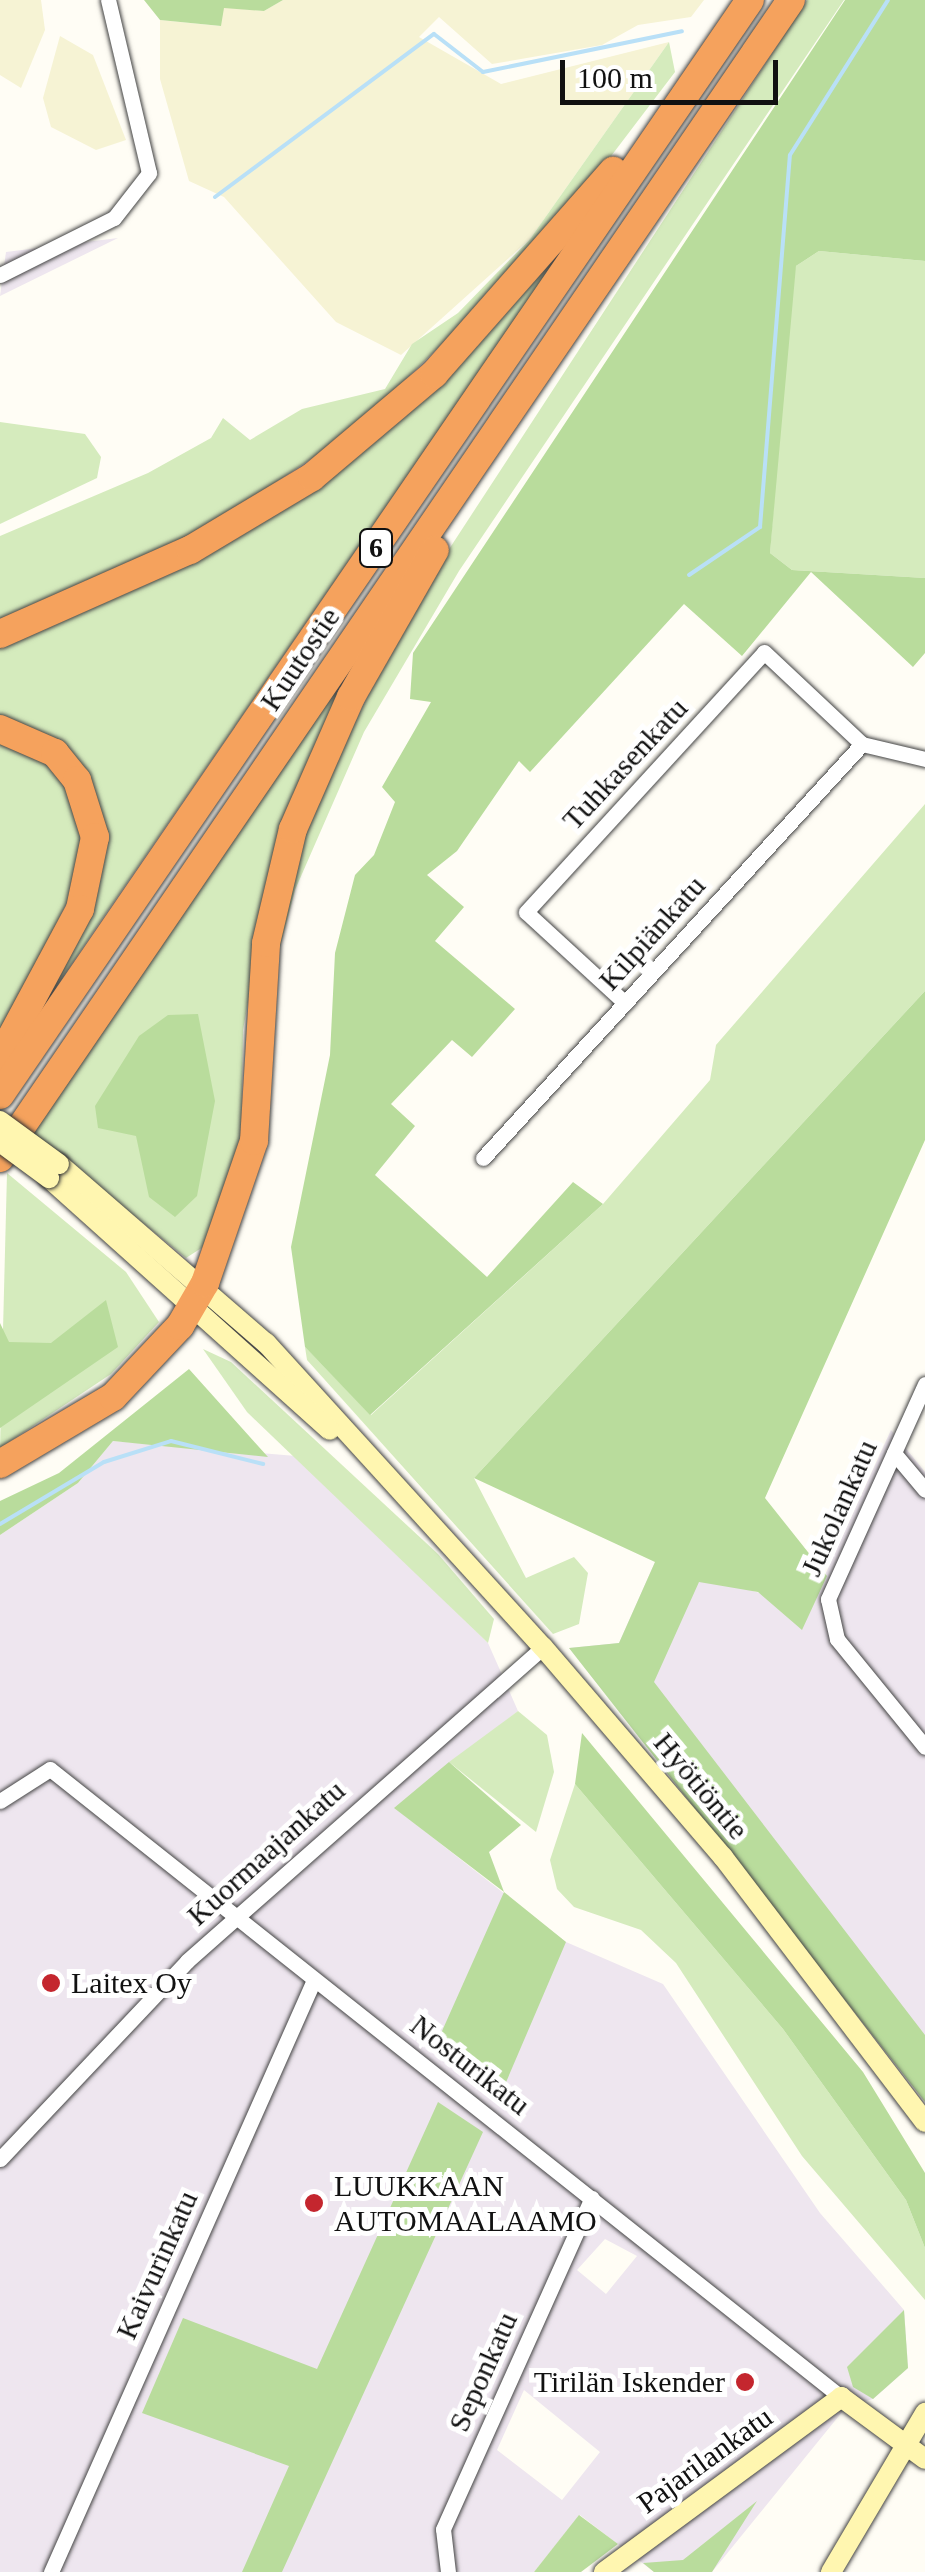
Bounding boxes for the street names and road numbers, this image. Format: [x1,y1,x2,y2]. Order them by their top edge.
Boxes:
road number: 6 [358,525,394,571]
street label: Kuutostie [252,601,348,717]
street label: Tuhkasenkatu [555,691,695,837]
street label: Kilpiänkatu [591,868,713,998]
street label: Jukolankatu [793,1434,885,1582]
street label: Hyötiöntie [646,1725,756,1847]
street label: Kuormaajankatu [180,1773,352,1933]
street label: Nosturikatu [403,2007,537,2123]
street label: Kaivurinkatu [108,2185,206,2345]
street label: Seponkatu [441,2307,525,2437]
street label: Pajarilankatu [630,2399,780,2521]

